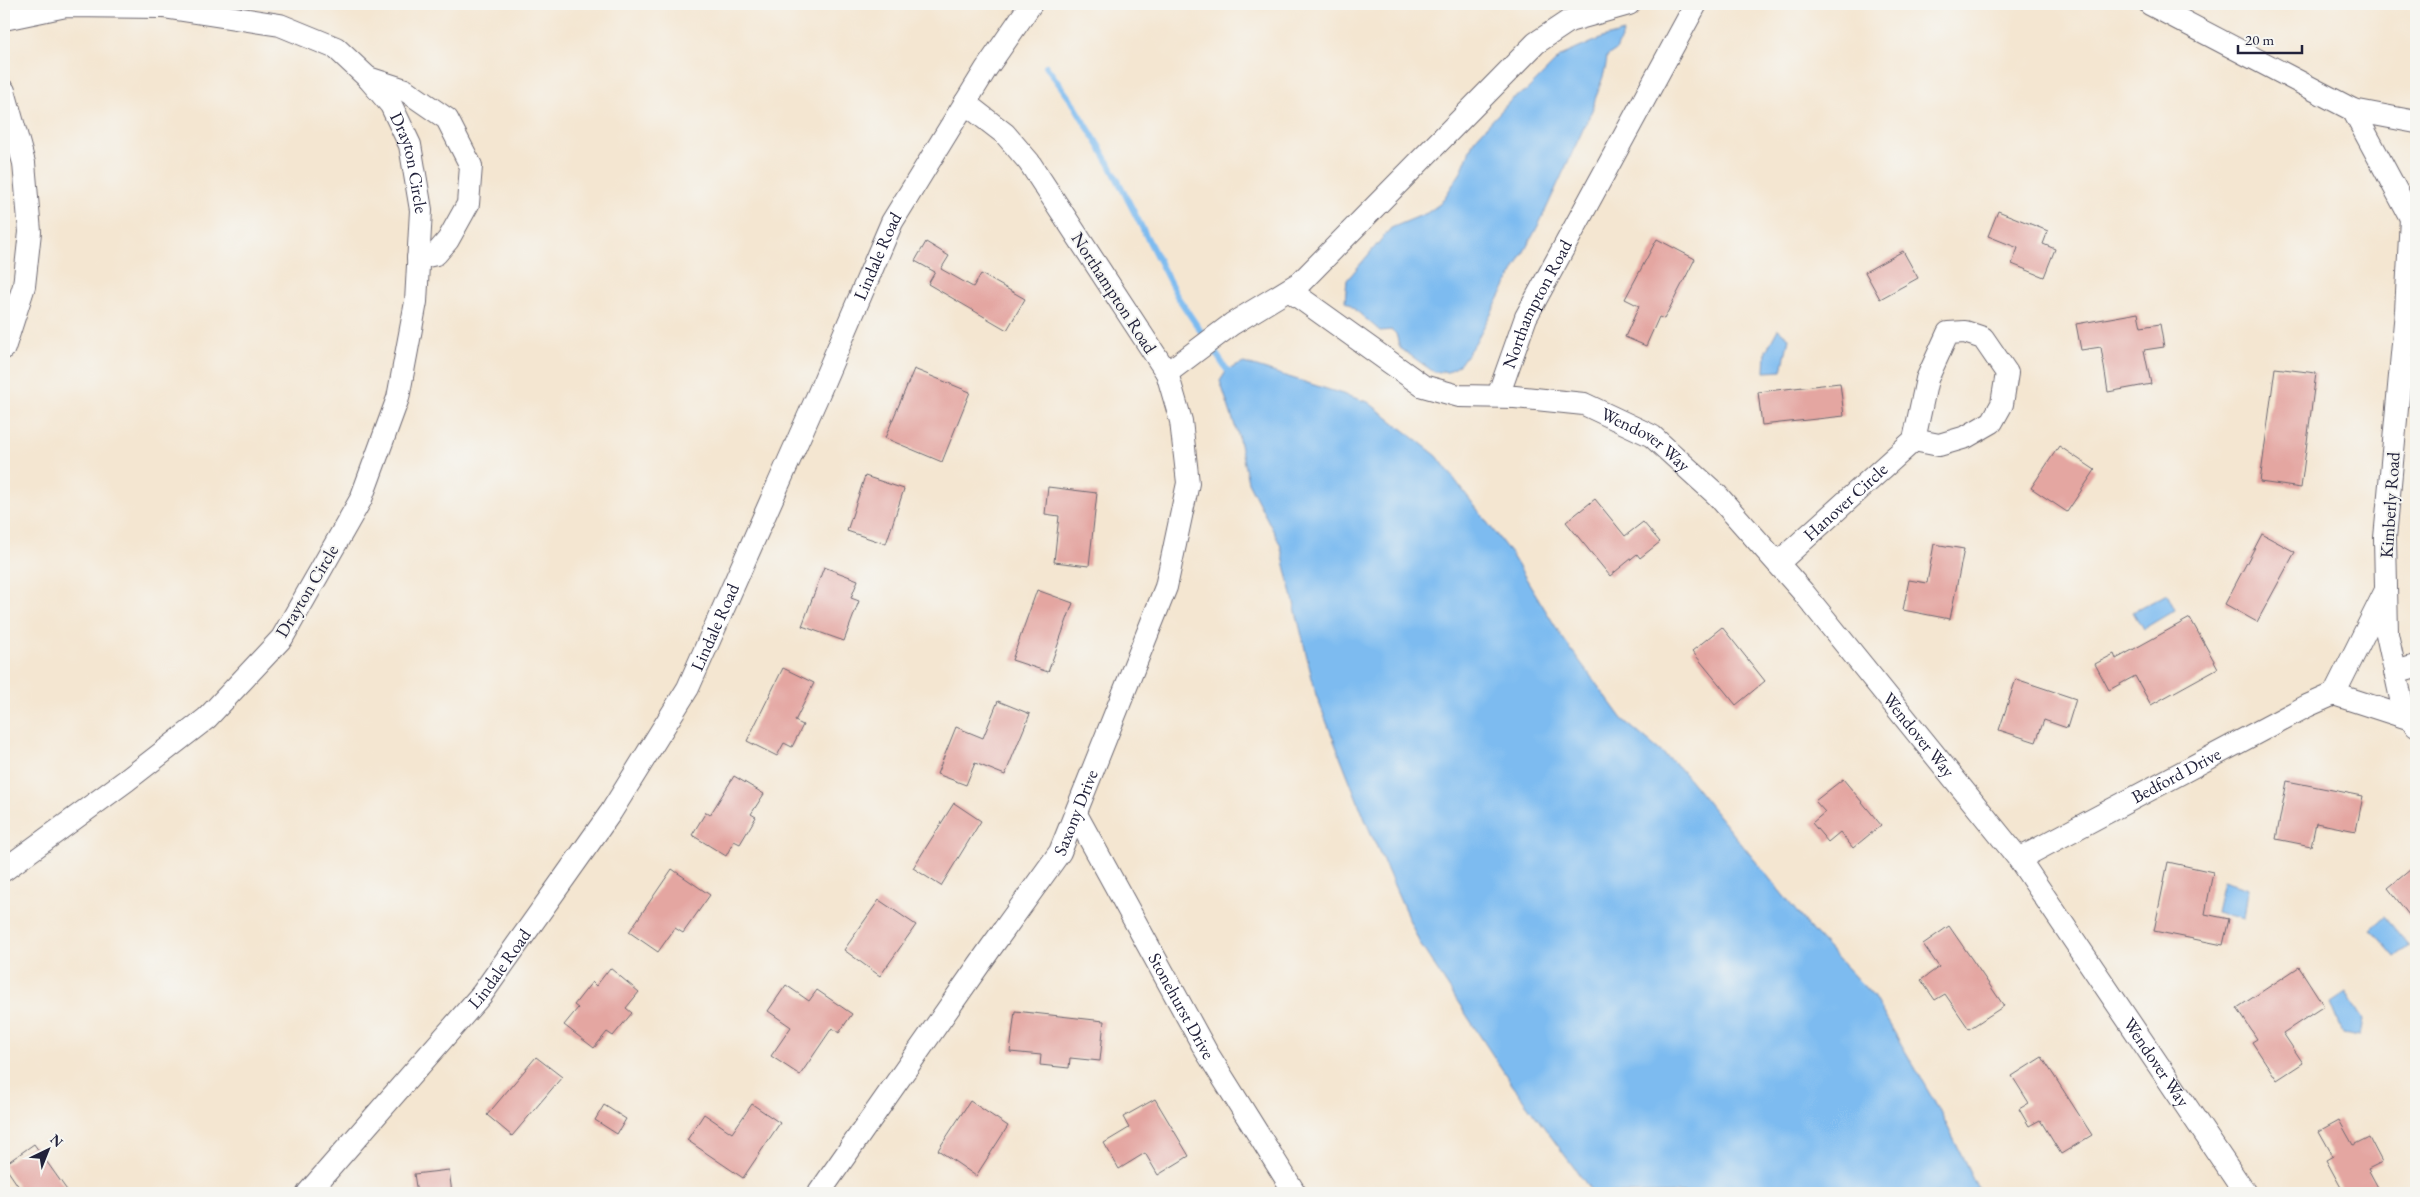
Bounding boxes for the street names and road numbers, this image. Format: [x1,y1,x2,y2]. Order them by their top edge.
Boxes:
street label: Drayton Circle [385,108,433,215]
street label: Lindale Road [848,207,907,303]
street label: Northampton Road [1067,228,1163,358]
street label: Northampton Road [1497,235,1577,371]
street label: Wendover Way [1597,402,1695,476]
street label: Kimberly Road [2374,450,2405,559]
street label: Hanover Circle [1798,458,1892,546]
street label: Drayton Circle [270,540,343,641]
street label: Lindale Road [685,579,744,674]
street label: Wendover Way [1878,687,1960,782]
street label: Bedford Drive [2127,742,2225,808]
street label: Saxony Drive [1048,766,1103,859]
street label: Lindale Road [462,923,536,1013]
street label: Stonehurst Drive [1143,949,1220,1063]
street label: Wendover Way [2119,1013,2195,1111]

